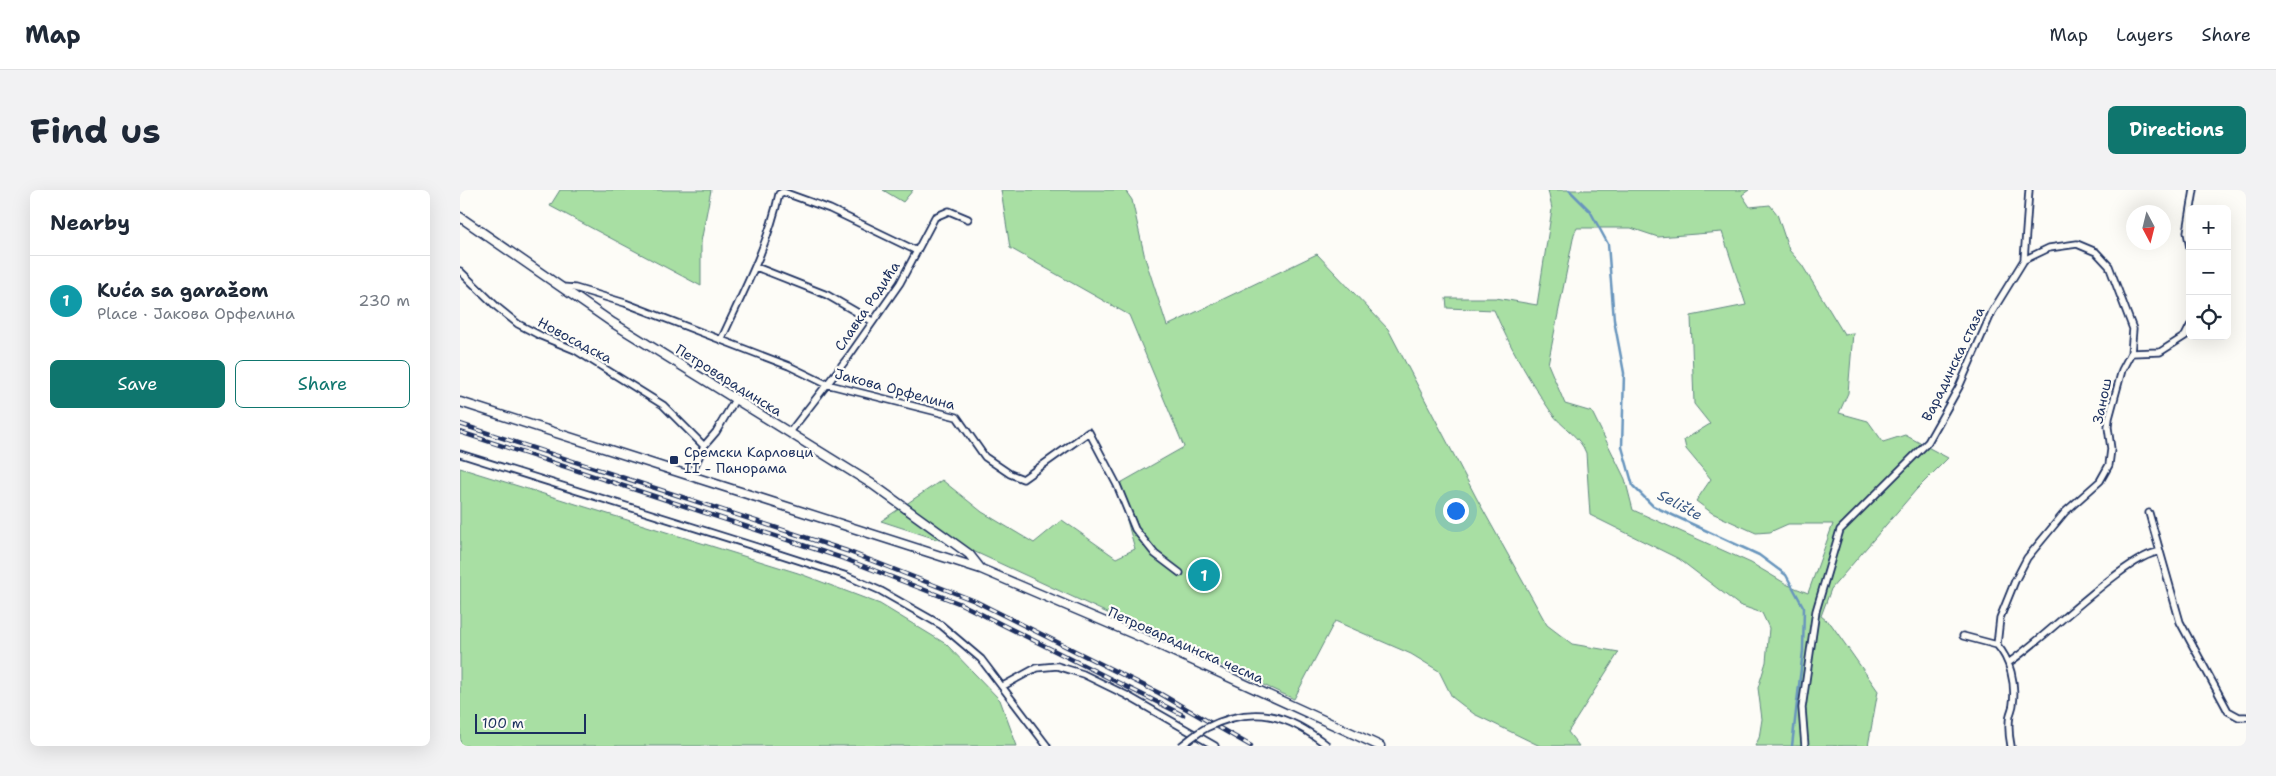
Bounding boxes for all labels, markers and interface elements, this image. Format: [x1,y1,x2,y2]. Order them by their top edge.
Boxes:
text: Map [25,19,81,51]
text: Map [2050,23,2088,47]
text: Layers [2116,23,2173,47]
text: Share [2201,23,2251,47]
button: Directions [2108,106,2246,154]
text: Find us [30,107,161,154]
north arrow [2126,205,2171,250]
map controls [2186,205,2231,340]
button: + [2186,205,2231,250]
text: Nearby [50,209,130,237]
button: − [2186,250,2231,295]
street label: Славка Родића [830,258,904,354]
text: Kuća sa garažom [97,278,268,303]
text: 1 [62,290,70,311]
text: 230 m [358,290,410,311]
button: locate [2186,295,2231,340]
text: Place · Јакова Орфелина [97,303,295,324]
street label: Варадинска стаза [1918,304,1989,424]
street label: Новосадска [535,313,616,367]
street label: Петроварадинска [672,340,786,420]
button: Save [50,360,225,408]
button: Share [235,360,410,408]
street label: Јакова Орфелина [833,364,957,414]
street label: Занош [2088,377,2116,425]
place label: Сремски Карловци II - Панорама [684,443,813,477]
marker: Сремски Карловци II - Панорама [668,454,680,466]
water label: Selište [1654,485,1706,525]
your location [1443,498,1469,524]
pin: 1 [1188,556,1220,594]
street label: Петроварадинска чесма [1105,602,1267,688]
scale bar [475,711,586,734]
text: 100 m [482,714,524,732]

